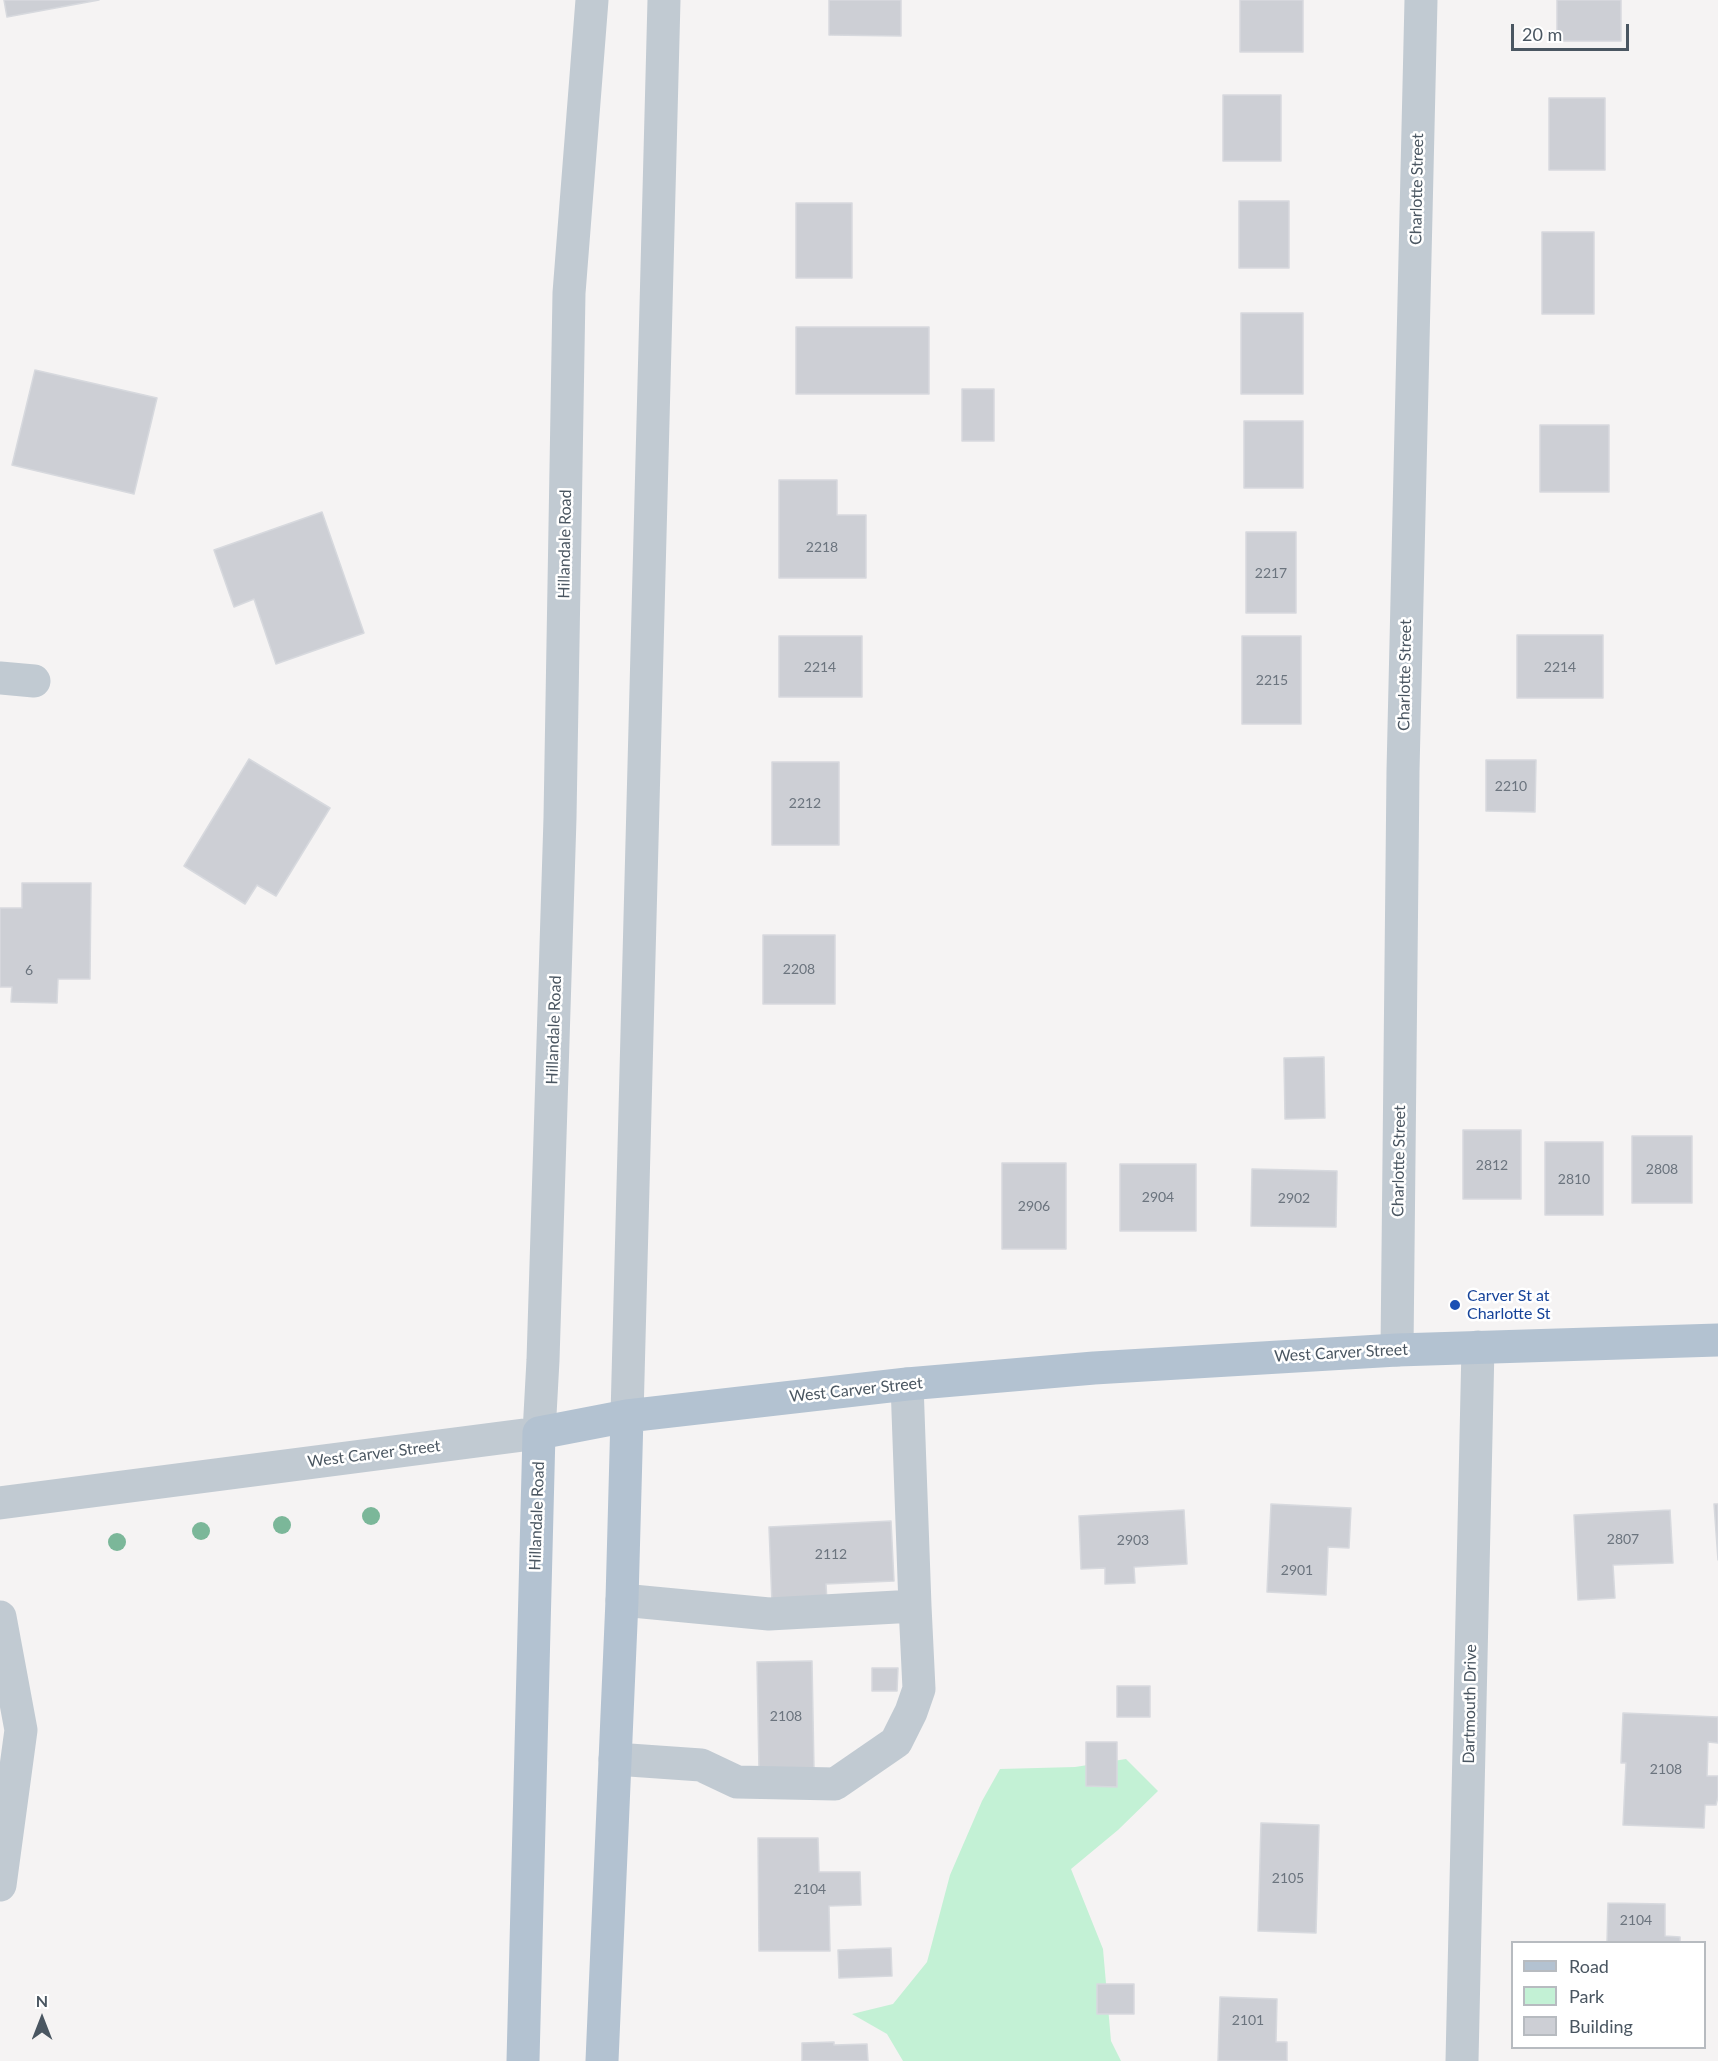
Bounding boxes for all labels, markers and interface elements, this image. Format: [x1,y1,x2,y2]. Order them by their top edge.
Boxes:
scale bar [1514,12,1632,50]
text: 20 m [1522,23,1562,45]
street label: Charlotte Street [1406,133,1428,245]
street label: Hillandale Road [554,489,576,599]
house number: 2218 [806,539,838,555]
house number: 2217 [1255,565,1287,581]
street label: Charlotte Street [1394,619,1416,731]
house number: 2214 [804,659,836,675]
house number: 2214 [1544,659,1576,675]
house number: 2215 [1256,672,1288,688]
house number: 2210 [1495,778,1527,794]
house number: 2212 [789,795,821,811]
house number: 2208 [783,961,815,977]
house number: 6 [25,962,33,978]
street label: Hillandale Road [543,975,565,1085]
street label: Charlotte Street [1388,1105,1410,1217]
house number: 2812 [1476,1157,1508,1173]
house number: 2808 [1646,1161,1678,1177]
house number: 2810 [1558,1171,1590,1187]
house number: 2904 [1142,1189,1174,1205]
house number: 2902 [1278,1190,1310,1206]
house number: 2906 [1018,1198,1050,1214]
place label: Carver St at Charlotte St [1467,1286,1551,1324]
marker: Carver St at Charlotte St [1448,1298,1462,1312]
street label: West Carver Street [1274,1340,1408,1366]
street label: West Carver Street [788,1373,924,1407]
street label: West Carver Street [306,1436,442,1472]
street label: Hillandale Road [526,1461,548,1571]
house number: 2807 [1607,1531,1639,1547]
house number: 2903 [1117,1532,1149,1548]
house number: 2112 [815,1546,847,1562]
house number: 2901 [1281,1562,1313,1578]
street label: Dartmouth Drive [1459,1644,1481,1764]
house number: 2108 [770,1708,802,1724]
house number: 2108 [1650,1761,1682,1777]
house number: 2105 [1272,1870,1304,1886]
house number: 2104 [794,1881,826,1897]
house number: 2104 [1620,1912,1652,1928]
legend [1511,1941,1706,2049]
text: Road [1569,1955,1609,1977]
text: Park [1569,1985,1604,2007]
north arrow [12,1989,72,2049]
text: N [36,1991,48,2010]
house number: 2101 [1232,2012,1264,2028]
text: Building [1569,2015,1633,2037]

